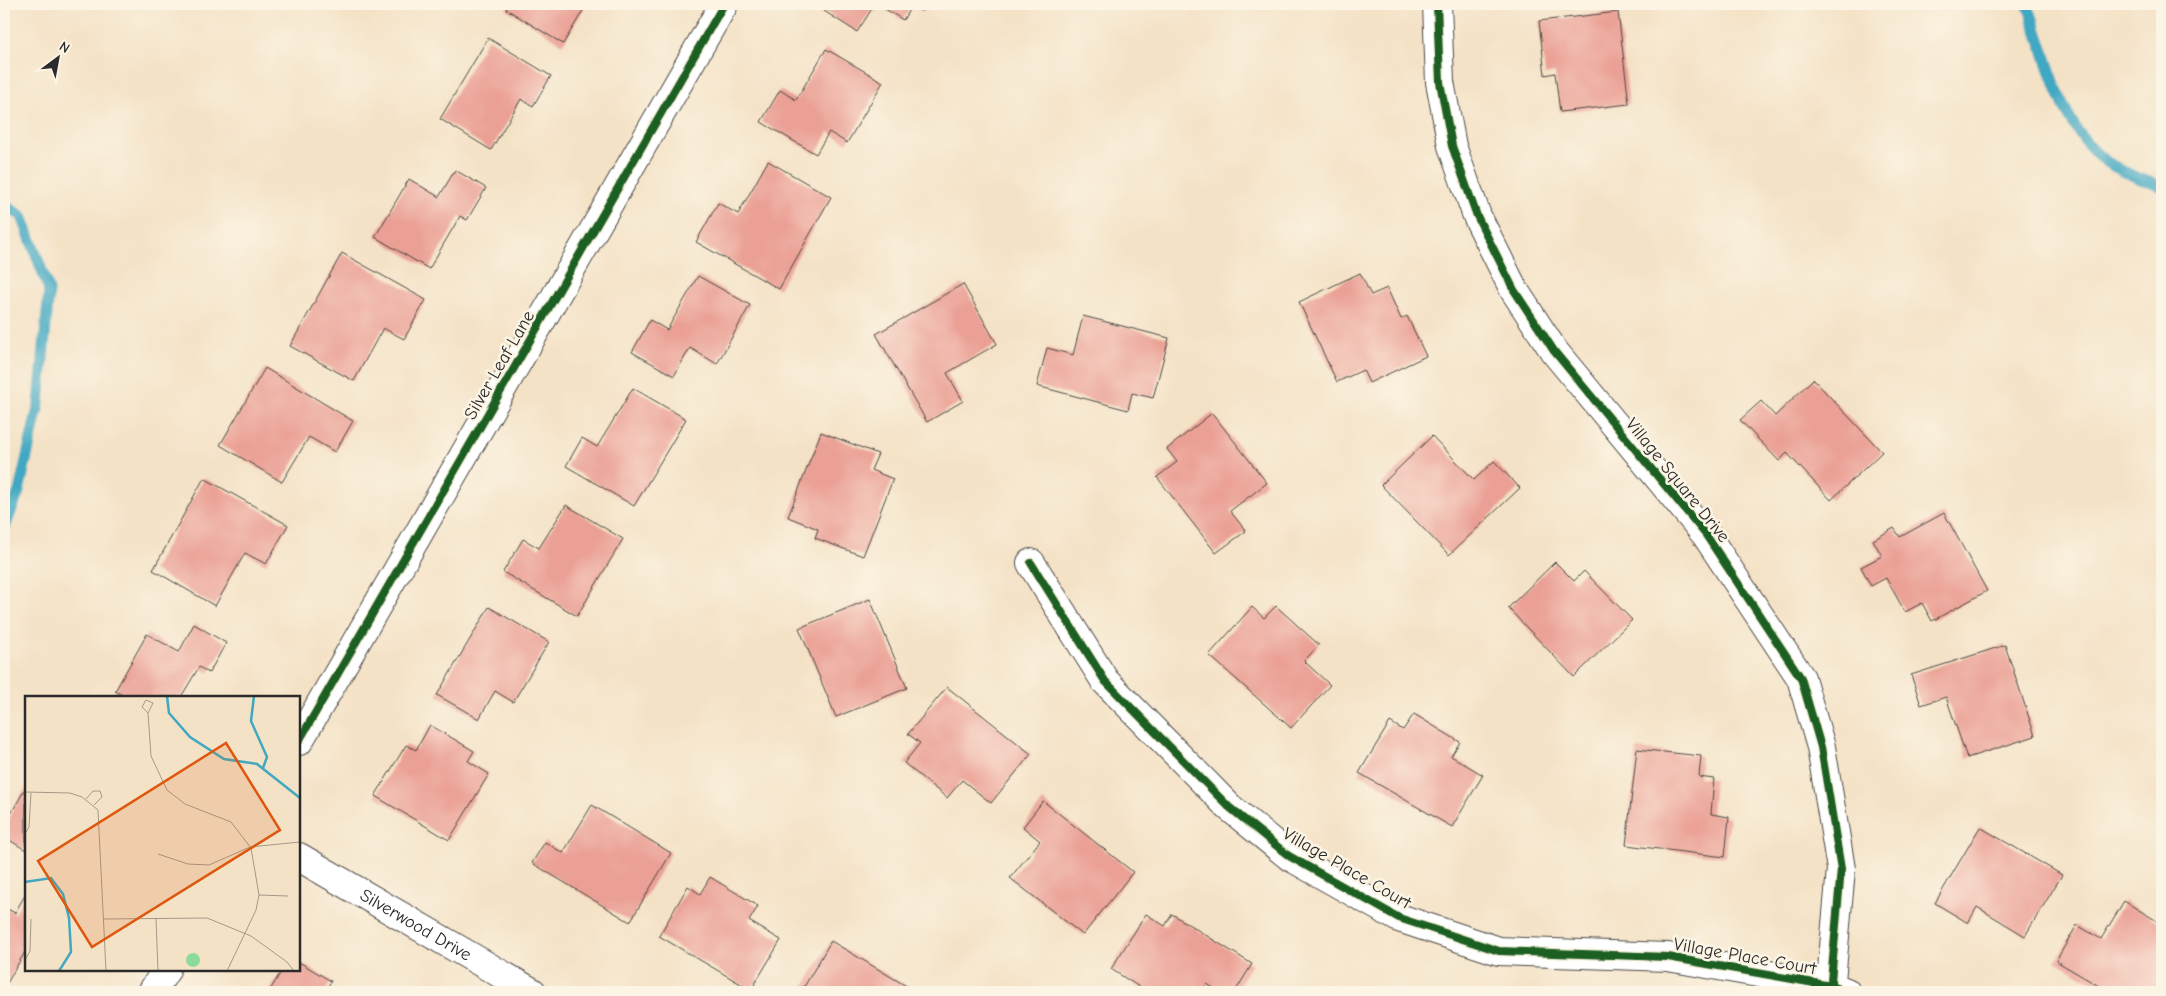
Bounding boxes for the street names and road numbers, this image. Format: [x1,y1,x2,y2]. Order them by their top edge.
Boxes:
street label: Silver Leaf Lane [460,307,539,423]
street label: Village Square Drive [1621,414,1734,547]
street label: Village Place Court [1279,823,1415,914]
street label: Silverwood Drive [356,885,475,966]
street label: Village Place Court [1672,934,1819,980]

